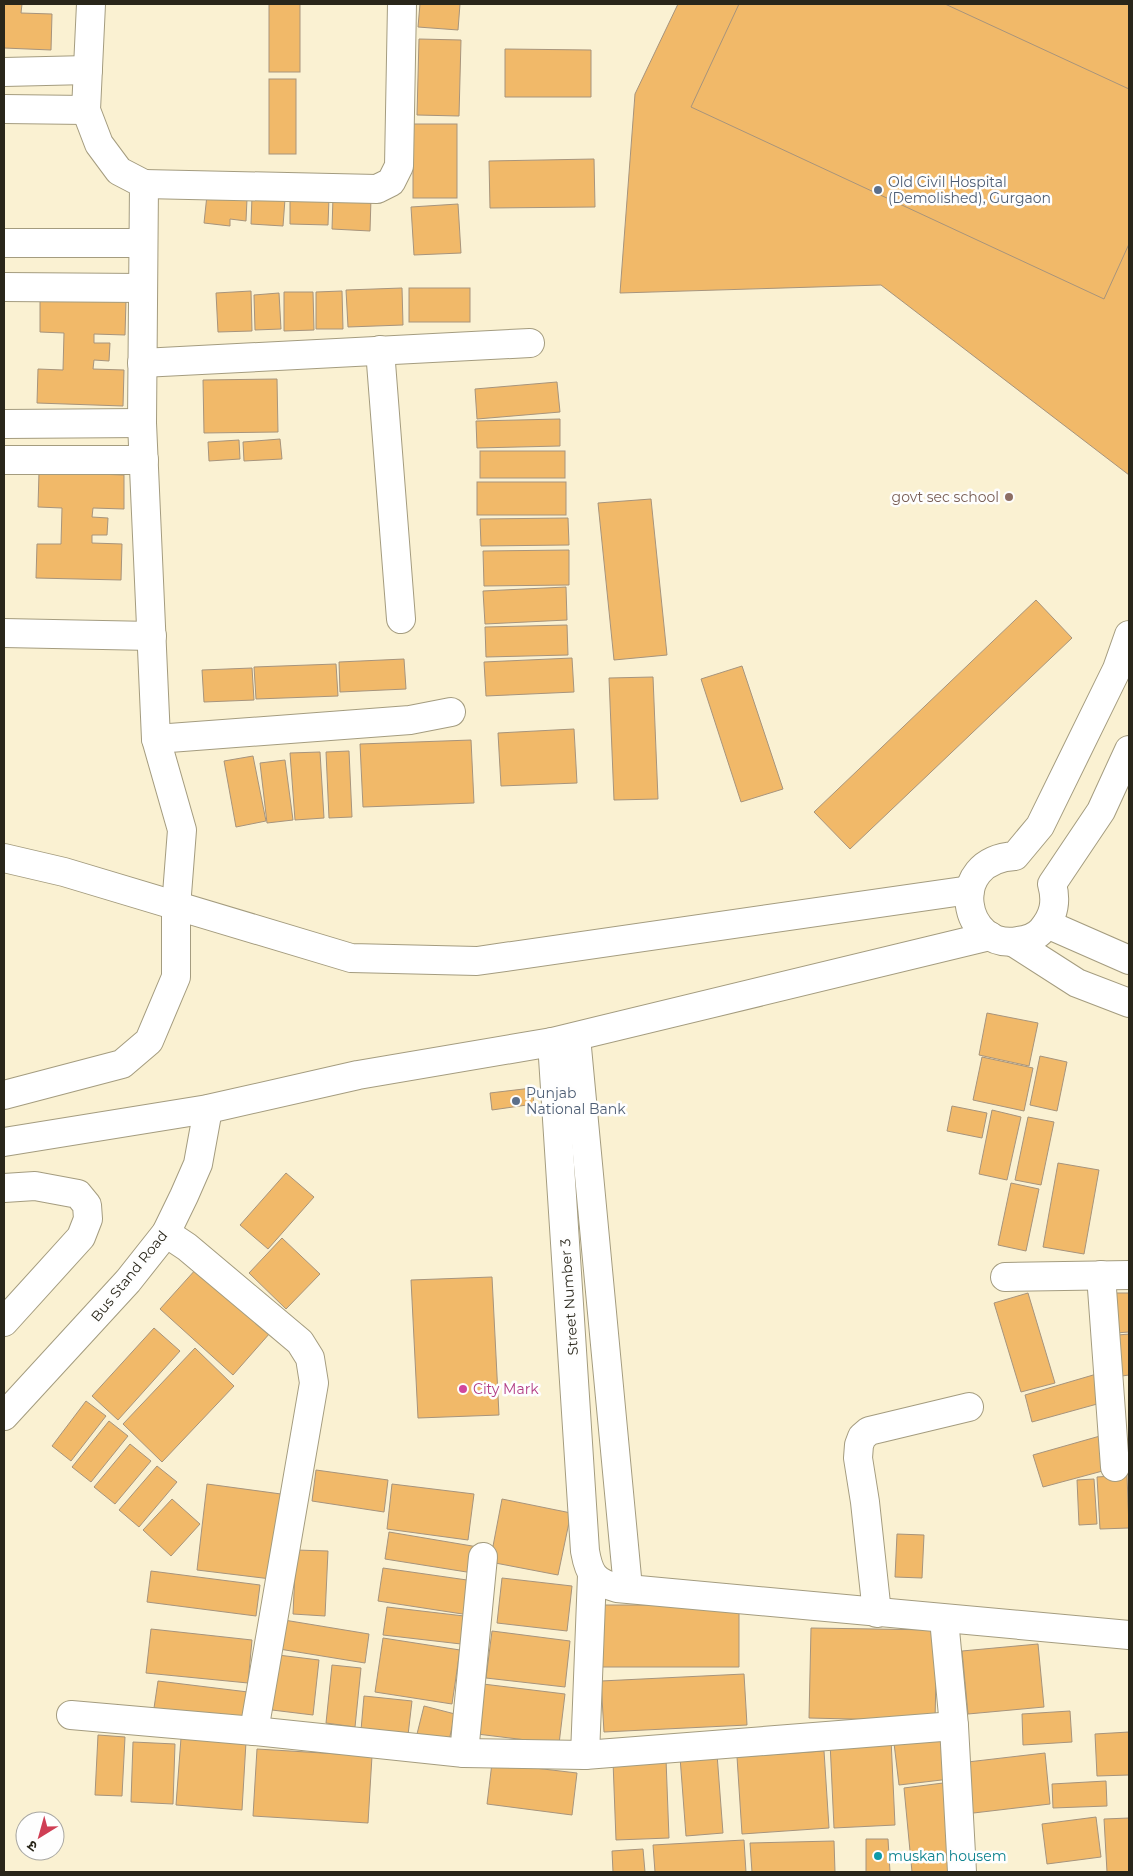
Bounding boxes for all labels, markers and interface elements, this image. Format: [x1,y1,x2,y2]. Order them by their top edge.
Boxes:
place label: Old Civil Hospital (Demolished), Gurgaon [888,173,1051,207]
marker: Old Civil Hospital (Demolished), Gurgaon [872,184,884,196]
place label: govt sec school [892,488,999,506]
marker: govt sec school [1003,491,1015,503]
place label: Punjab National Bank [526,1084,626,1118]
marker: Punjab National Bank [510,1095,522,1107]
street label: Bus Stand Road [87,1227,171,1325]
street label: Street Number 3 [556,1238,582,1356]
place label: City Mark [473,1380,539,1398]
marker: City Mark [457,1383,469,1395]
north arrow [15,1811,65,1861]
text: उ [23,1836,41,1856]
place label: muskan housem [888,1847,1007,1865]
marker: muskan housem [872,1850,884,1862]

